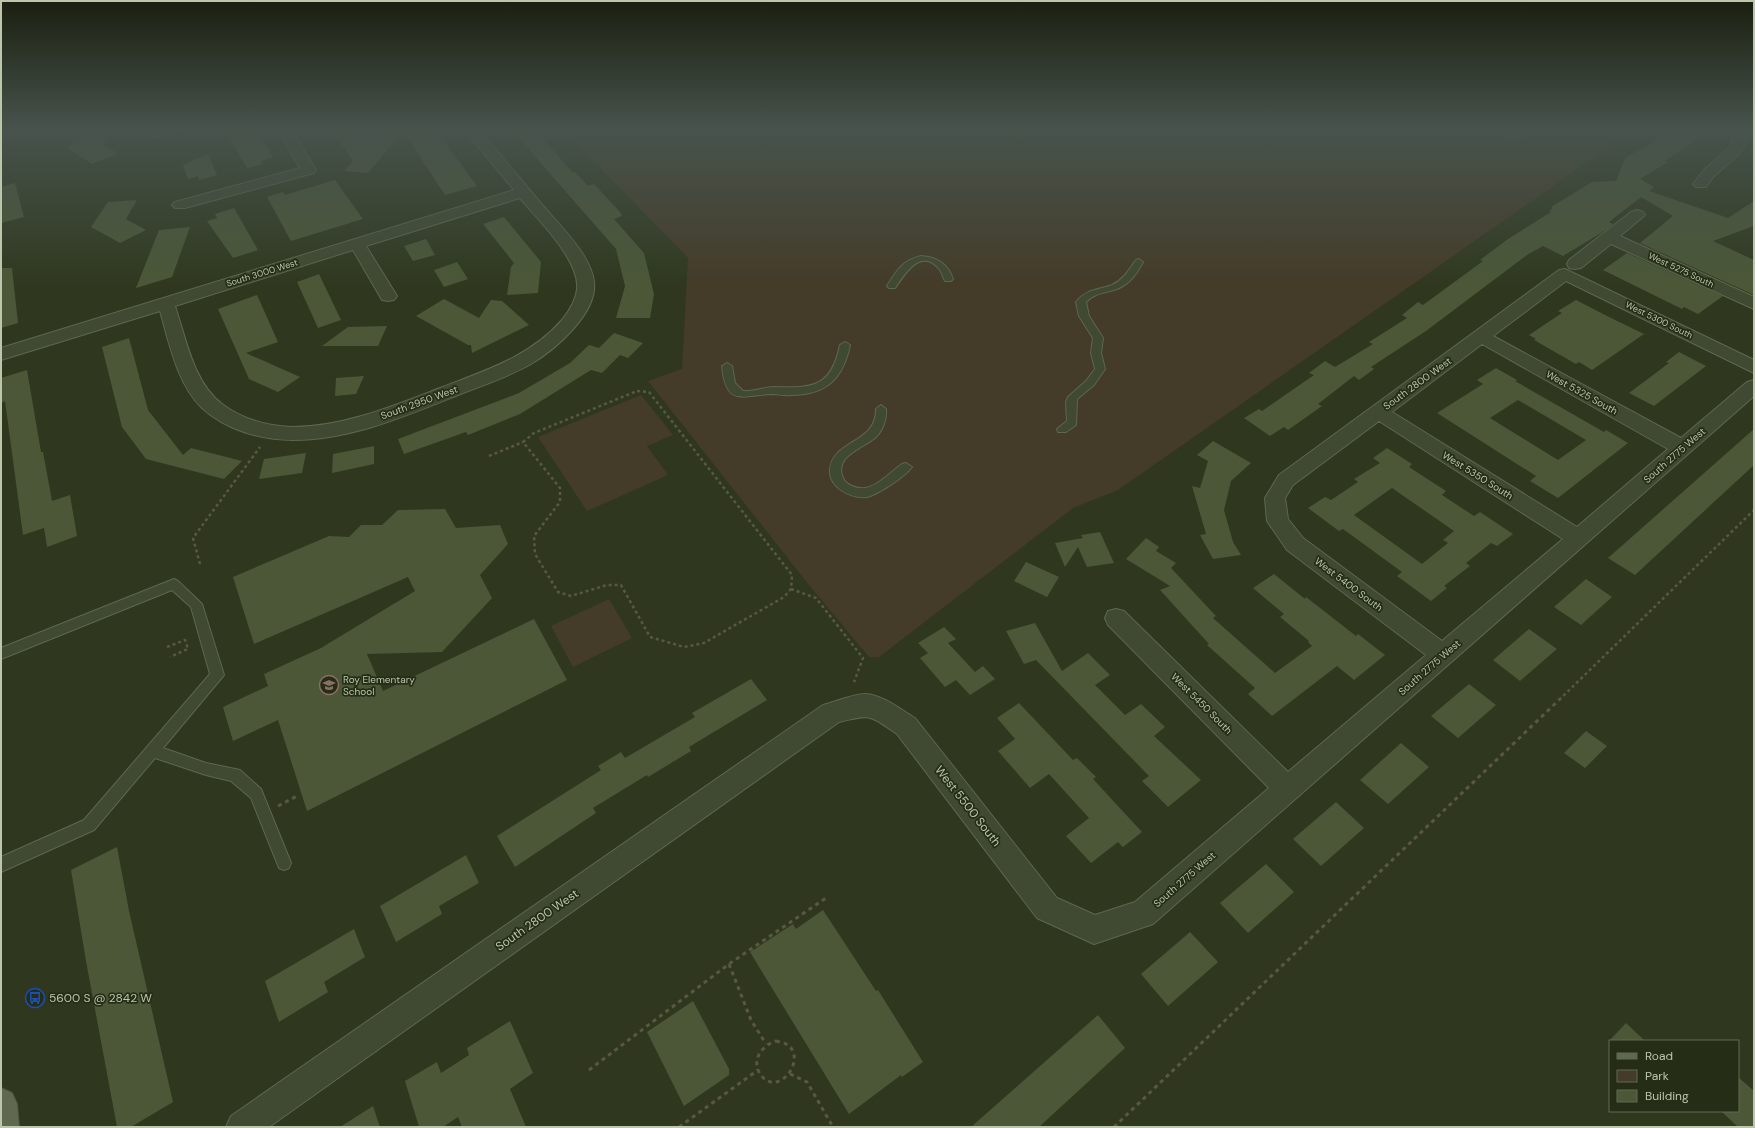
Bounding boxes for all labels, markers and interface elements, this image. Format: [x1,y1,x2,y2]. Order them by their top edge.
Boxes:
street label: West 5275 South [1646,250,1716,290]
street label: South 3000 West [225,256,300,290]
street label: West 5300 South [1623,298,1695,342]
street label: South 2800 West [1381,354,1454,413]
street label: West 5325 South [1544,367,1620,418]
street label: South 2950 West [379,383,459,422]
street label: South 2775 West [1641,425,1708,486]
street label: West 5350 South [1440,448,1516,503]
street label: West 5400 South [1312,555,1386,614]
street label: South 2775 West [1396,637,1463,698]
street label: West 5450 South [1168,670,1235,737]
place label: Roy Elementary School [343,673,415,698]
school or university icon: Roy Elementary School [318,674,340,696]
street label: West 5500 South [931,762,1005,850]
street label: South 2775 West [1151,849,1218,910]
street label: South 2800 West [492,885,582,955]
bus stop icon: 5600 S @ 2842 W [24,987,46,1009]
place label: 5600 S @ 2842 W [49,990,152,1006]
legend [1609,1040,1739,1112]
text: Road [1645,1048,1673,1064]
text: Park [1645,1068,1669,1084]
text: Building [1645,1088,1689,1104]

